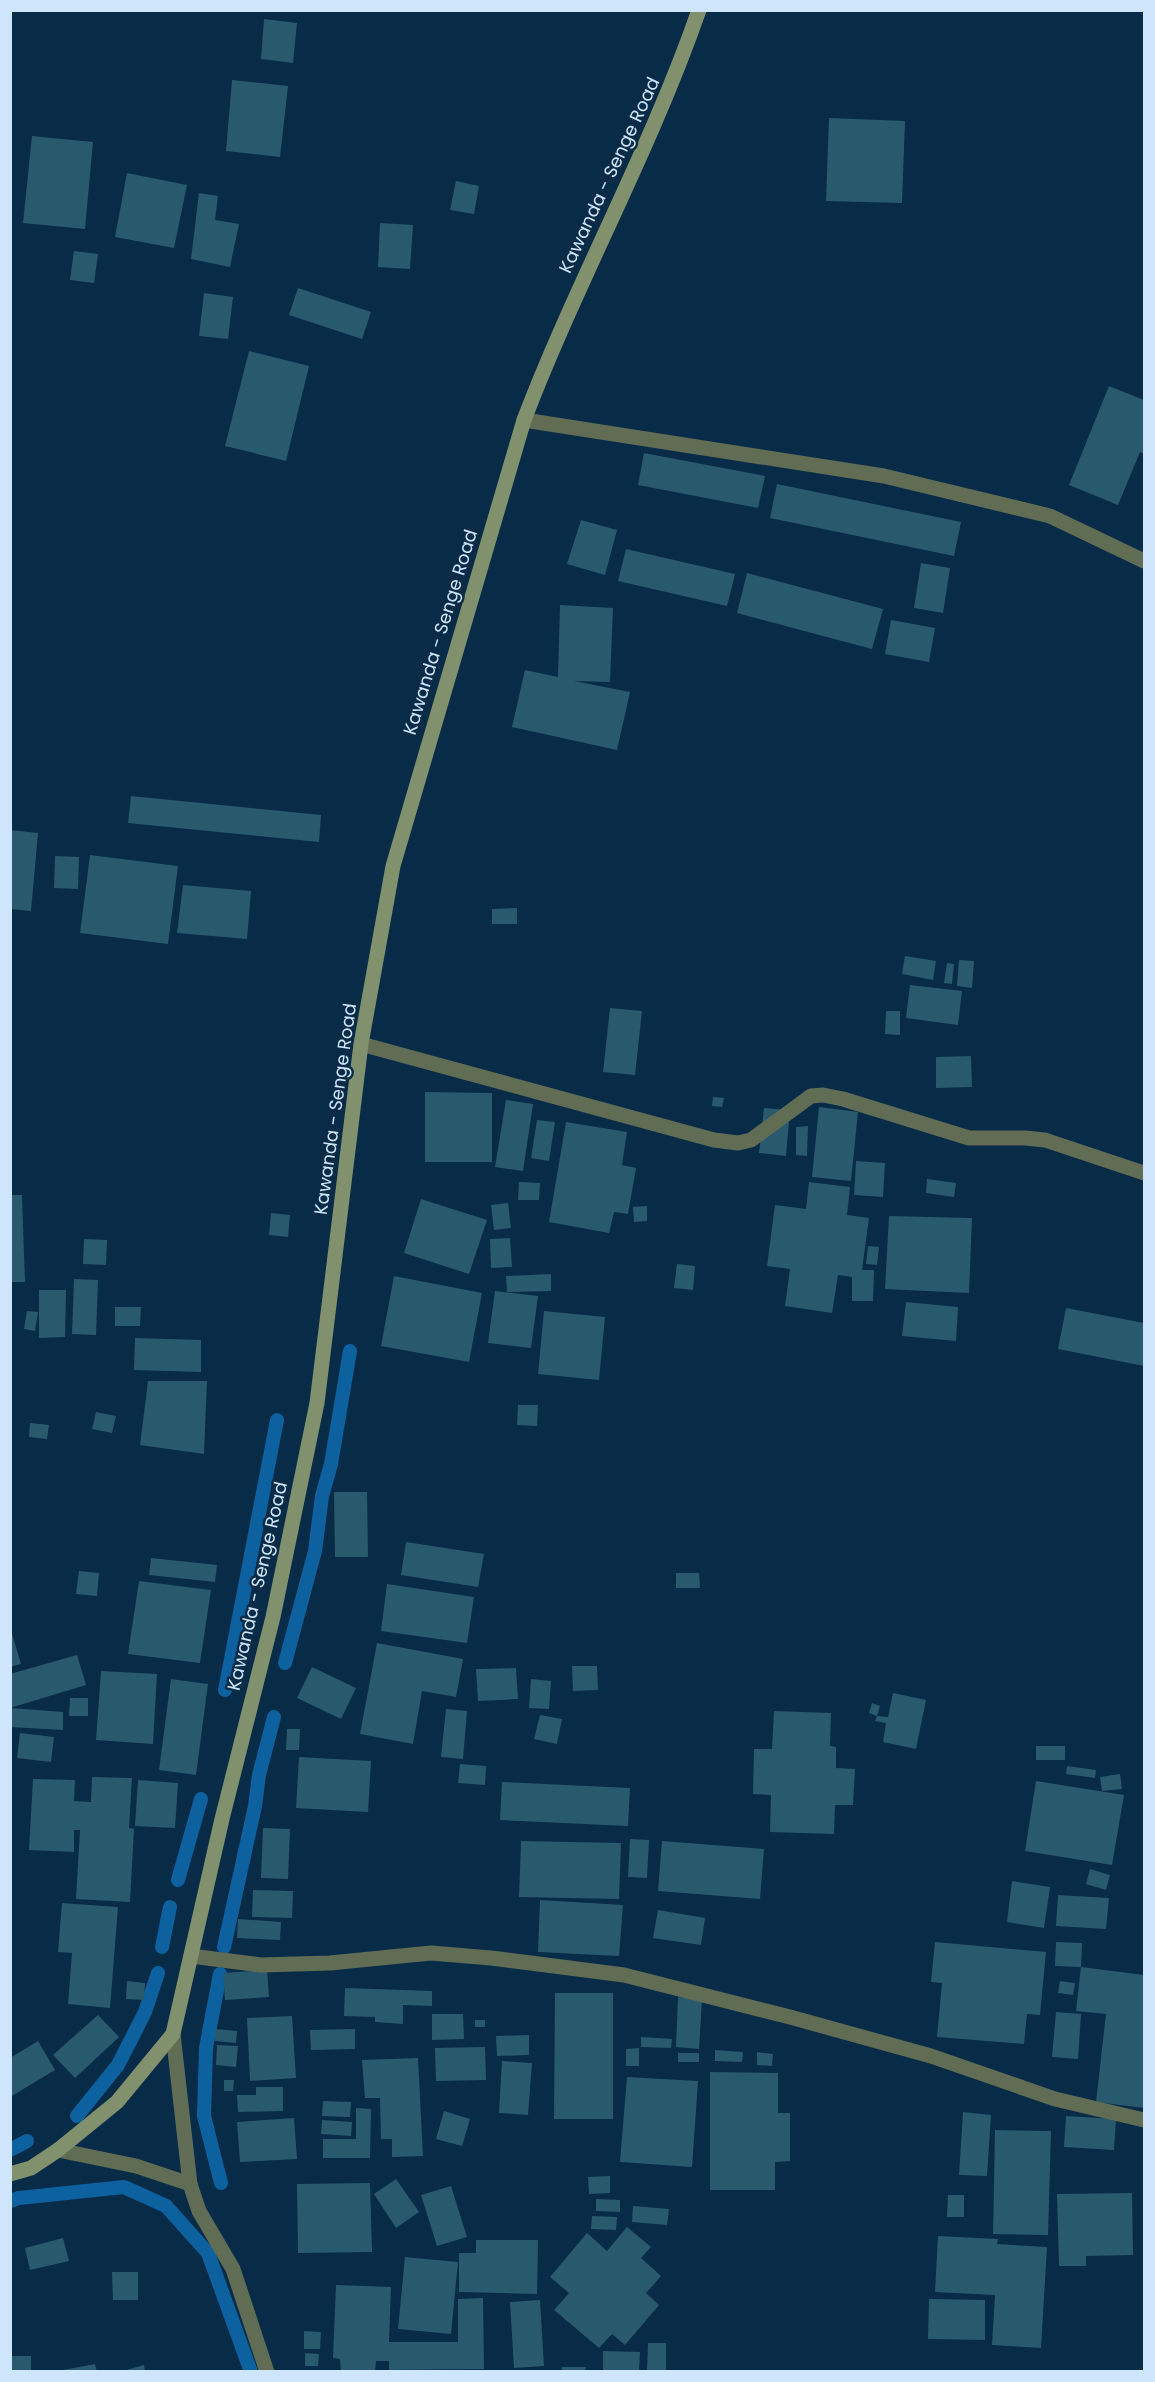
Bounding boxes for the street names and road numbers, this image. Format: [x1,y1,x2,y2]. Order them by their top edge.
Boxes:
street label: Kawanda - Senge Road [553,73,665,277]
street label: Kawanda - Senge Road [397,526,483,738]
street label: Kawanda - Senge Road [308,1002,362,1216]
street label: Kawanda - Senge Road [221,1479,293,1693]

